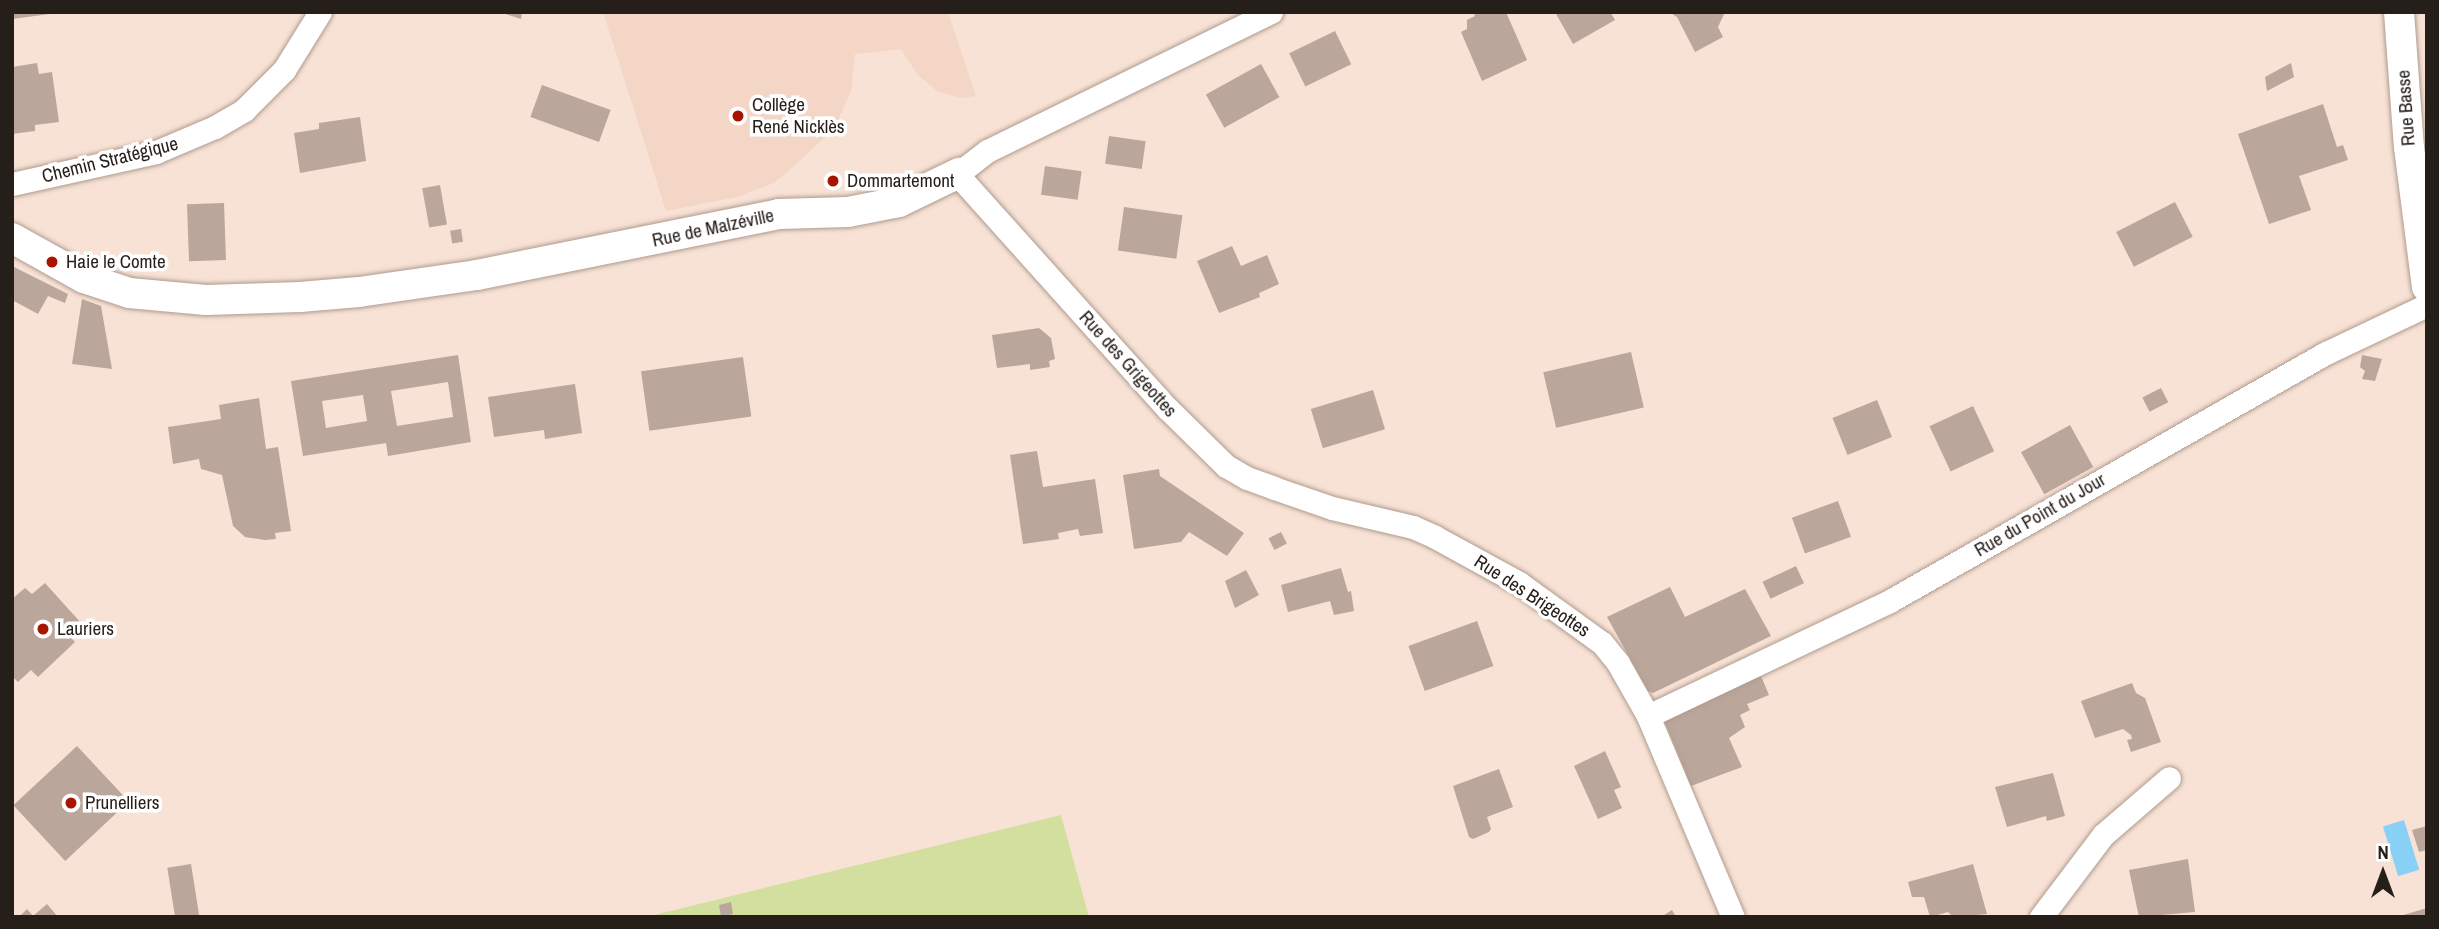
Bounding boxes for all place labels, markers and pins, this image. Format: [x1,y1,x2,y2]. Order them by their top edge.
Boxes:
place label: Collège René Nicklès [752,94,845,138]
marker: Collège René Nicklès [730,108,746,124]
place label: Dommartemont [847,170,954,192]
marker: Dommartemont [825,173,841,189]
place label: Haie le Comte [66,251,166,273]
marker: Haie le Comte [44,254,60,270]
place label: Lauriers [57,618,114,640]
marker: Lauriers [35,621,51,637]
place label: Prunelliers [85,792,159,814]
marker: Prunelliers [63,795,79,811]

